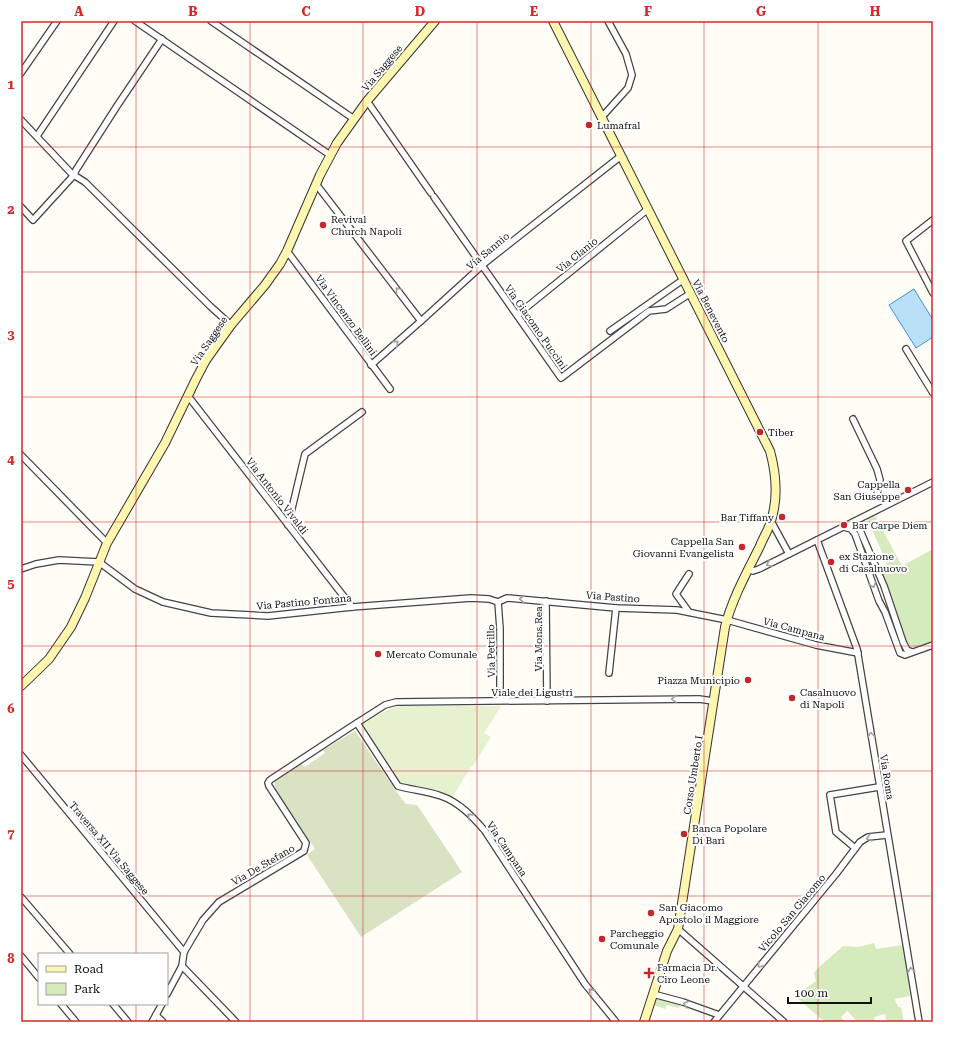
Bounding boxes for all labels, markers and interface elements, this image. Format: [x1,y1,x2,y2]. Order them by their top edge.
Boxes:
text: A [74,4,84,19]
text: B [188,4,198,19]
text: C [301,4,311,19]
text: D [415,4,425,19]
text: E [530,4,538,19]
text: F [644,4,652,19]
text: G [756,4,766,19]
text: H [870,4,881,19]
street label: Via Saggese [360,42,405,93]
text: 1 [7,77,15,92]
marker: Lumafral [584,120,594,130]
place label: Lumafral [597,120,640,131]
text: 2 [7,202,15,217]
place label: Revival Church Napoli [331,214,402,237]
marker: Revival Church Napoli [318,220,328,230]
street label: Via Sannio [465,230,511,272]
street label: Via Clanio [554,235,600,275]
street label: Via Vincenzo Bellini [313,273,379,357]
street label: Via Benevento [690,278,732,344]
street label: Via Giacomo Puccini [503,283,569,371]
one-way arrow [395,288,402,295]
street label: Via Saggese [189,314,230,368]
text: 3 [7,327,15,342]
one-way arrow [391,341,399,348]
marker: Tiber [755,427,765,437]
place label: Tiber [768,427,794,438]
text: 4 [7,452,15,467]
street label: Via Antonio Vivaldi [244,456,310,536]
place label: Cappella San Giuseppe [833,479,901,502]
marker: Cappella San Giuseppe [903,485,913,495]
place label: Bar Tiffany [721,512,774,523]
marker: Bar Tiffany [777,512,787,522]
marker: Bar Carpe Diem [839,520,849,530]
place label: Bar Carpe Diem [852,520,928,531]
place label: Cappella San Giovanni Evangelista [633,536,735,559]
marker: Cappella San Giovanni Evangelista [737,542,747,552]
place label: ex Stazione di Casalnuovo [839,551,907,574]
marker: ex Stazione di Casalnuovo [826,557,836,567]
one-way arrow [766,559,774,567]
text: 5 [7,576,15,591]
one-way arrow [868,581,876,588]
street label: Via Pastino [586,590,640,604]
street label: Via Pastino Fontana [256,592,353,612]
one-way arrow [519,595,525,604]
street label: Via Mons.Rea [533,606,544,672]
street label: Via Campana [762,615,827,643]
street label: Via Petrillo [485,624,497,678]
marker: Mercato Comunale [373,649,383,659]
place label: Mercato Comunale [386,649,478,660]
place label: Piazza Municipio [658,675,740,686]
marker: Piazza Municipio [743,675,753,685]
street label: Viale dei Ligustri [491,687,573,698]
place label: Casalnuovo di Napoli [800,687,856,710]
marker: Casalnuovo di Napoli [787,693,797,703]
one-way arrow [671,695,677,703]
text: 6 [7,701,15,716]
one-way arrow [867,732,876,738]
street label: Corso Umberto I [681,734,705,815]
street label: Via Roma [878,754,896,801]
street label: Traversa XII Via Saggese [67,799,151,897]
one-way arrow [467,813,475,820]
street label: Via Campana [485,820,530,879]
place label: Banca Popolare Di Bari [692,823,768,846]
text: 7 [7,826,15,841]
marker: Banca Popolare Di Bari [679,829,689,839]
one-way arrow [866,833,873,842]
street label: Via De Stefano [230,842,296,888]
street label: Vicolo San Giacomo [756,872,828,954]
place label: San Giacomo Apostolo il Maggiore [659,902,759,925]
marker: San Giacomo Apostolo il Maggiore [646,908,656,918]
place label: Parcheggio Comunale [610,928,664,951]
marker: Parcheggio Comunale [597,934,607,944]
text: 8 [7,951,15,966]
legend [38,953,168,1005]
one-way arrow [758,961,765,968]
text: Road [74,962,104,976]
place label: Farmacia Dr. Ciro Leone [657,962,717,985]
one-way arrow [907,967,916,973]
marker: Farmacia Dr. Ciro Leone [644,968,654,978]
scale bar [788,979,871,1005]
text: Park [74,982,101,996]
text: 100 m [794,986,828,1000]
one-way arrow [589,989,596,996]
one-way arrow [683,1000,690,1008]

